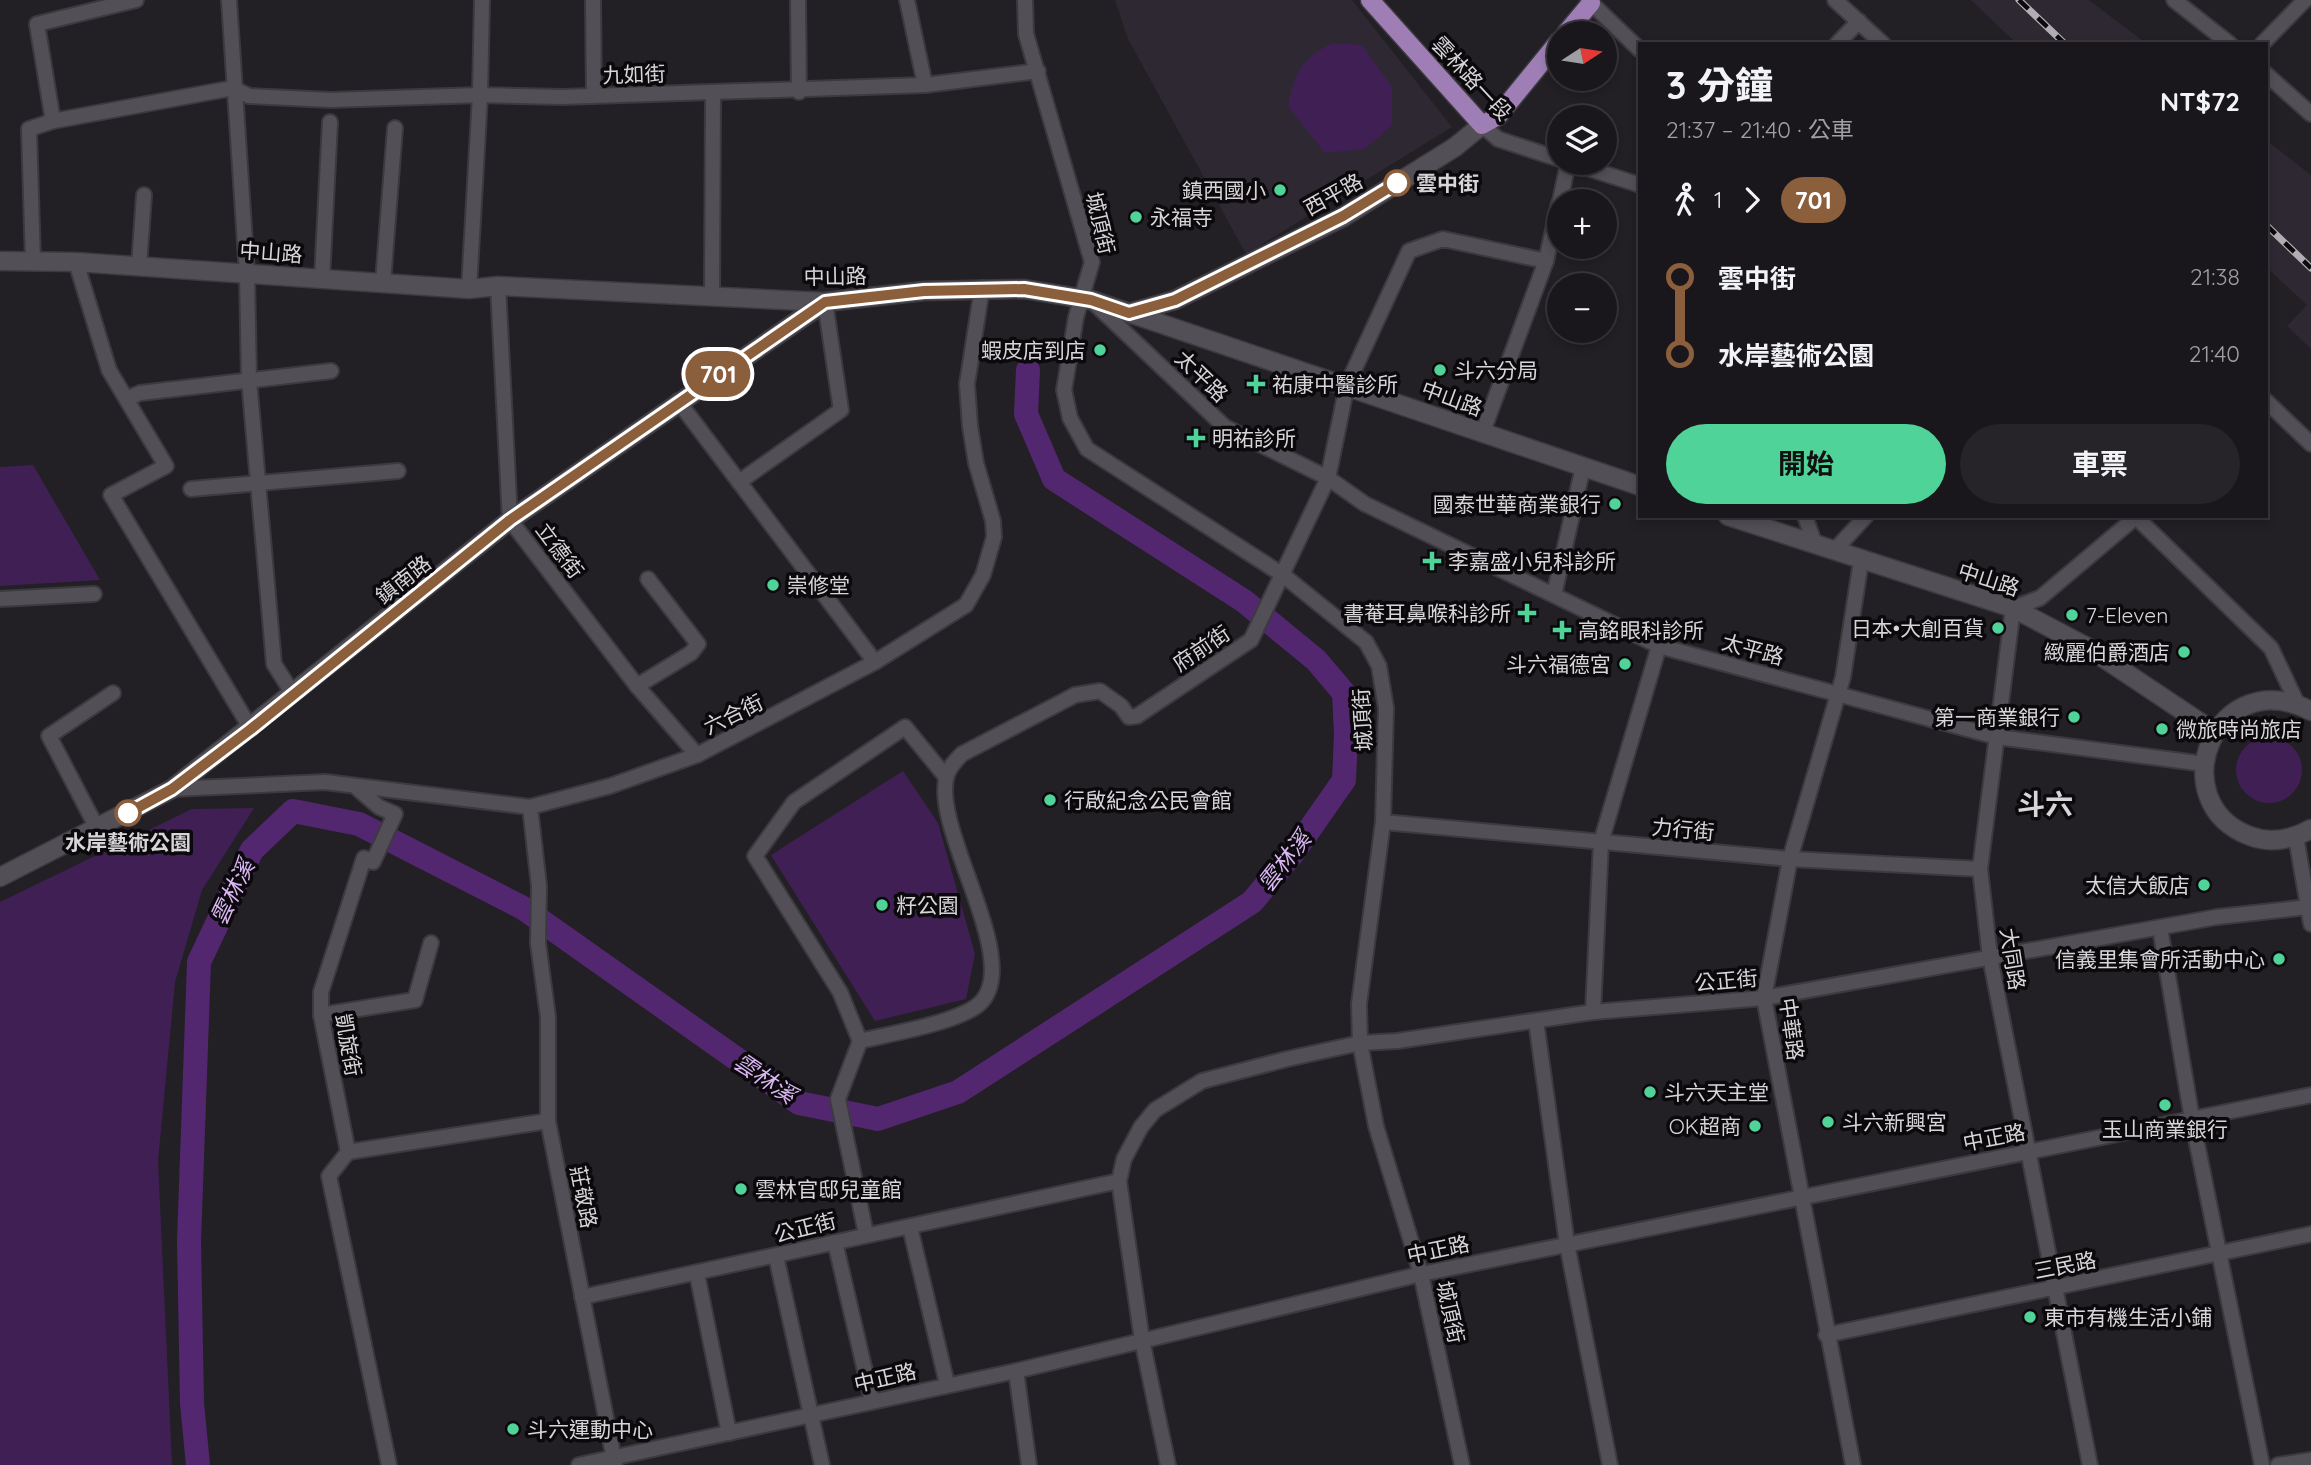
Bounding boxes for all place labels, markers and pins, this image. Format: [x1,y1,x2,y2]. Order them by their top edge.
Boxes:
marker: 雲中街 [1384,170,1410,196]
place label: 雲中街 [1416,170,1479,196]
place label: 鎮西國小 [1182,177,1266,203]
marker: 鎮西國小 [1272,182,1288,198]
place label: 永福寺 [1150,204,1213,230]
marker: 永福寺 [1128,209,1144,225]
place label: 蝦皮店到店 [981,337,1086,363]
marker: 蝦皮店到店 [1092,342,1108,358]
place label: 斗六分局 [1454,357,1538,383]
marker: 斗六分局 [1432,362,1448,378]
place label: 祐康中醫診所 [1272,371,1398,397]
marker: 祐康中醫診所 [1246,374,1266,394]
place label: 明祐診所 [1212,425,1296,451]
marker: 明祐診所 [1186,428,1206,448]
place label: 國泰世華商業銀行 [1433,491,1601,517]
marker: 國泰世華商業銀行 [1607,496,1623,512]
place label: 李嘉盛小兒科診所 [1448,548,1616,574]
marker: 李嘉盛小兒科診所 [1422,551,1442,571]
place label: 崇修堂 [787,572,850,598]
marker: 崇修堂 [765,577,781,593]
place label: 書菴耳鼻喉科診所 [1343,600,1511,626]
place label: 7-Eleven [2086,602,2168,628]
marker: 書菴耳鼻喉科診所 [1517,603,1537,623]
marker: 7-Eleven [2064,607,2080,623]
place label: 日本•大創百貨 [1851,615,1984,641]
place label: 高銘眼科診所 [1578,617,1704,643]
marker: 高銘眼科診所 [1552,620,1572,640]
marker: 日本•大創百貨 [1990,620,2006,636]
place label: 緻麗伯爵酒店 [2044,639,2170,665]
marker: 緻麗伯爵酒店 [2176,644,2192,660]
place label: 斗六福德宮 [1506,651,1611,677]
marker: 斗六福德宮 [1617,656,1633,672]
place label: 第一商業銀行 [1934,704,2060,730]
marker: 第一商業銀行 [2066,709,2082,725]
place label: 微旅時尚旅店 [2176,716,2302,742]
marker: 微旅時尚旅店 [2154,721,2170,737]
place label: 行啟紀念公民會館 [1064,787,1232,813]
marker: 行啟紀念公民會館 [1042,792,1058,808]
marker: 水岸藝術公園 [115,800,141,826]
place label: 水岸藝術公園 [65,829,191,855]
place label: 太信大飯店 [2085,872,2190,898]
marker: 太信大飯店 [2196,877,2212,893]
place label: 籽公園 [896,892,959,918]
marker: 籽公園 [874,897,890,913]
place label: 信義里集會所活動中心 [2055,946,2265,972]
marker: 信義里集會所活動中心 [2271,951,2287,967]
place label: 斗六天主堂 [1664,1079,1769,1105]
marker: 斗六天主堂 [1642,1084,1658,1100]
marker: 玉山商業銀行 [2157,1097,2173,1113]
place label: 斗六新興宮 [1842,1109,1947,1135]
place label: OK超商 [1669,1113,1741,1139]
marker: 斗六新興宮 [1820,1114,1836,1130]
place label: 玉山商業銀行 [2102,1116,2228,1142]
marker: OK超商 [1747,1118,1763,1134]
place label: 雲林官邸兒童館 [755,1176,902,1202]
marker: 雲林官邸兒童館 [733,1181,749,1197]
place label: 東市有機生活小鋪 [2044,1304,2212,1330]
marker: 東市有機生活小鋪 [2022,1309,2038,1325]
place label: 斗六運動中心 [527,1416,653,1442]
marker: 斗六運動中心 [505,1421,521,1437]

